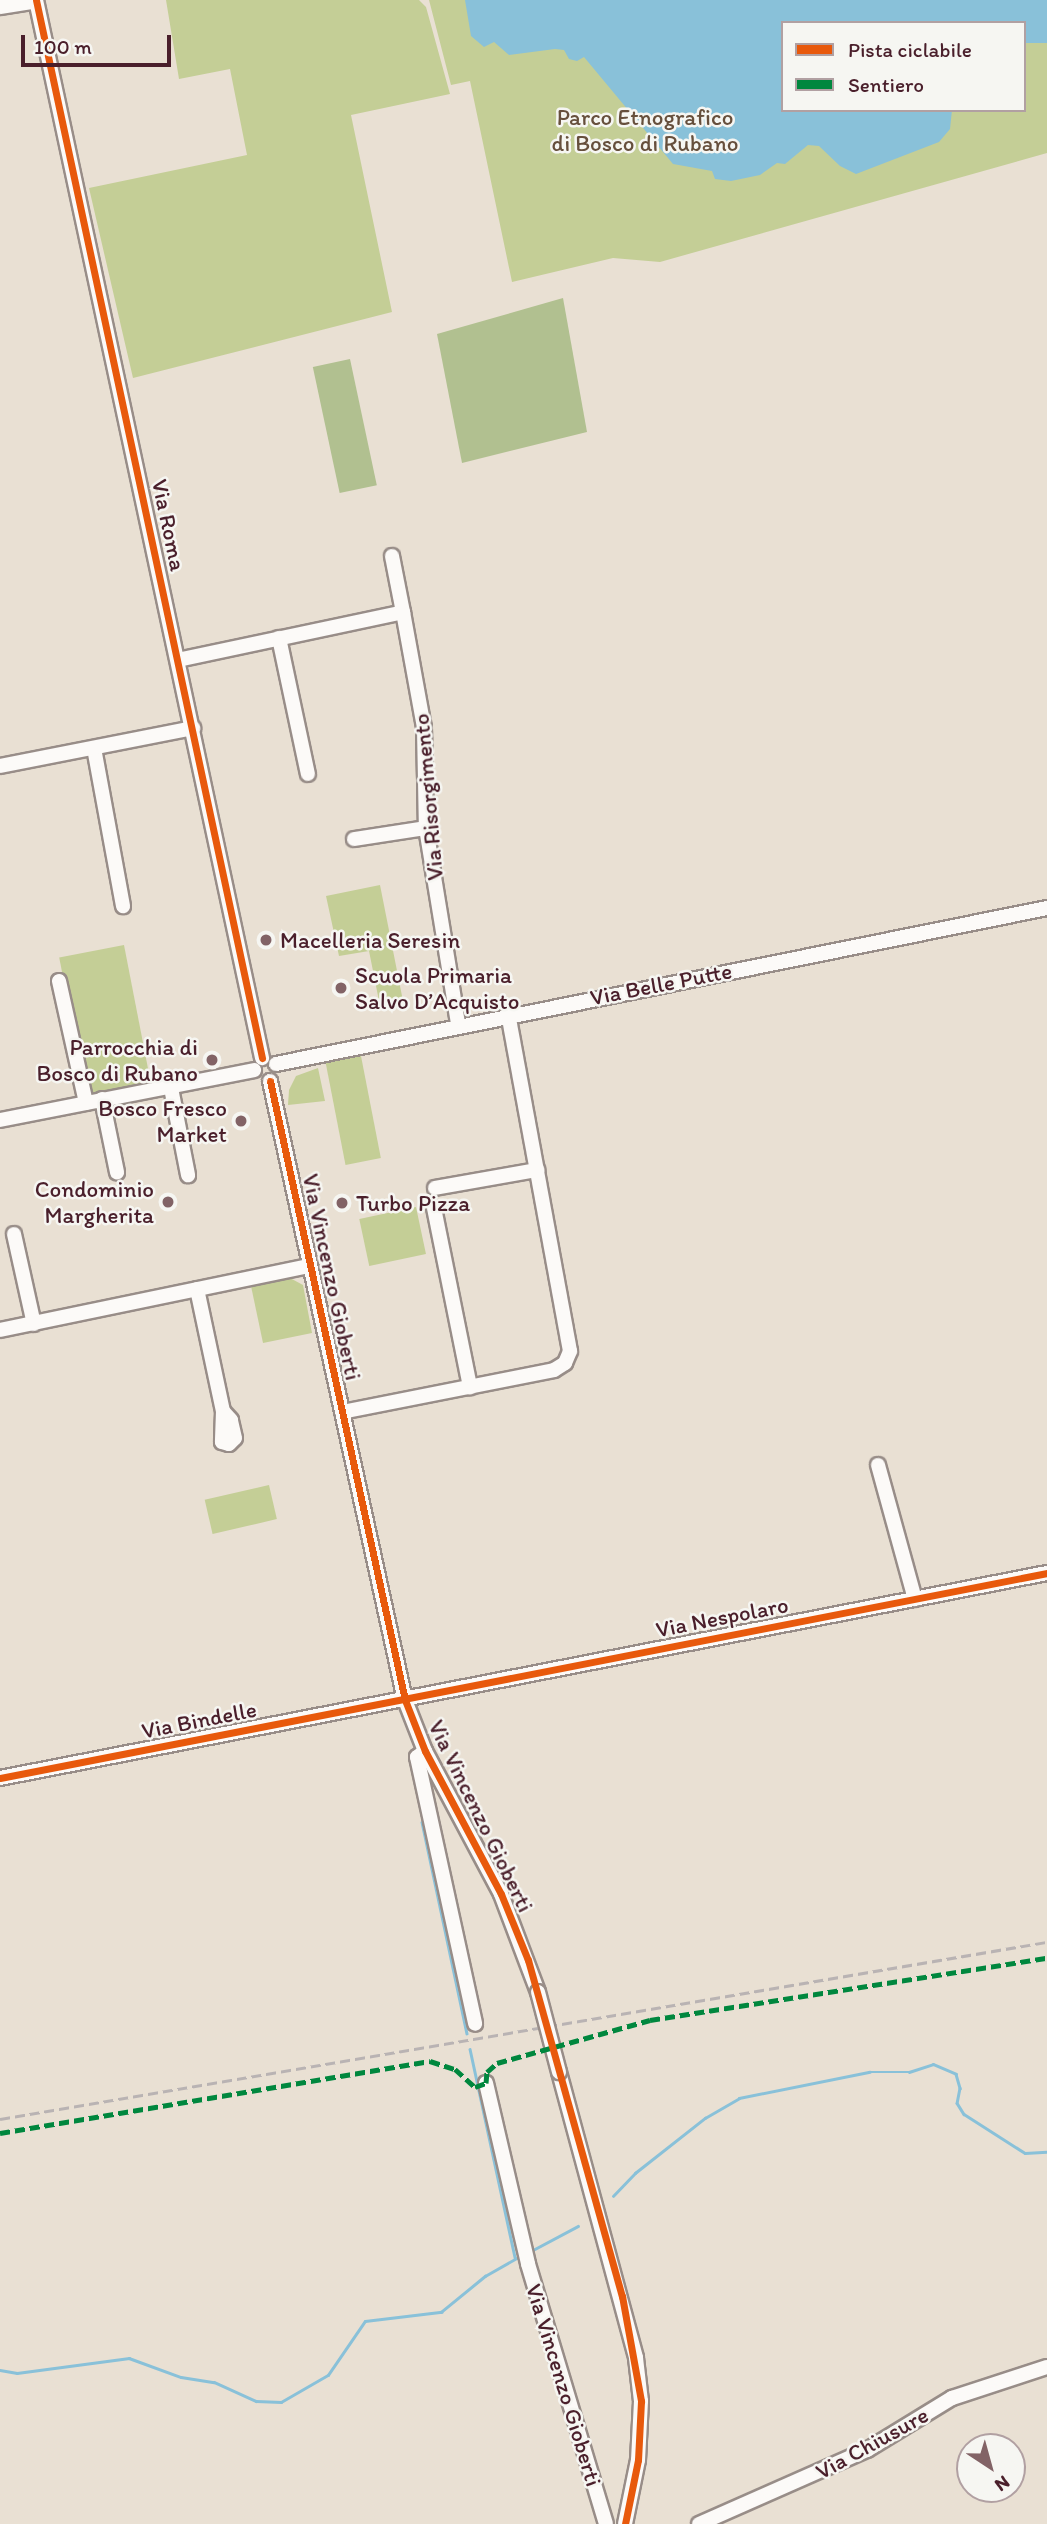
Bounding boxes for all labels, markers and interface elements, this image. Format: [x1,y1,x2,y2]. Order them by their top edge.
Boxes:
scale bar [24,21,175,65]
legend [781,21,1026,112]
text: 100 m [34,34,92,59]
text: Pista ciclabile [848,37,972,62]
text: Sentiero [848,72,924,97]
park label: Parco Etnografico di Bosco di Rubano [552,103,738,157]
street label: Via Roma [146,477,192,573]
street label: Via Risorgimento [407,713,449,881]
place label: Macelleria Seresin [280,926,460,954]
marker: Macelleria Seresin [258,932,274,948]
street label: Via Belle Putte [588,957,734,1011]
place label: Scuola Primaria Salvo D’Acquisto [355,961,520,1015]
marker: Scuola Primaria Salvo D’Acquisto [333,980,349,996]
place label: Parrocchia di Bosco di Rubano [36,1033,198,1087]
marker: Parrocchia di Bosco di Rubano [204,1052,220,1068]
place label: Bosco Fresco Market [98,1094,227,1148]
marker: Bosco Fresco Market [233,1113,249,1129]
street label: Via Vincenzo Gioberti [297,1171,367,1383]
place label: Condominio Margherita [35,1175,154,1229]
place label: Turbo Pizza [356,1189,469,1217]
marker: Condominio Margherita [160,1194,176,1210]
marker: Turbo Pizza [334,1195,350,1211]
street label: Via Nespolaro [653,1591,791,1643]
street label: Via Bindelle [139,1695,259,1745]
street label: Via Vincenzo Gioberti [423,1716,539,1916]
street label: Via Vincenzo Gioberti [520,2281,608,2489]
street label: Via Chiusure [811,2401,933,2485]
north arrow [956,2433,1026,2503]
text: N [991,2471,1014,2497]

